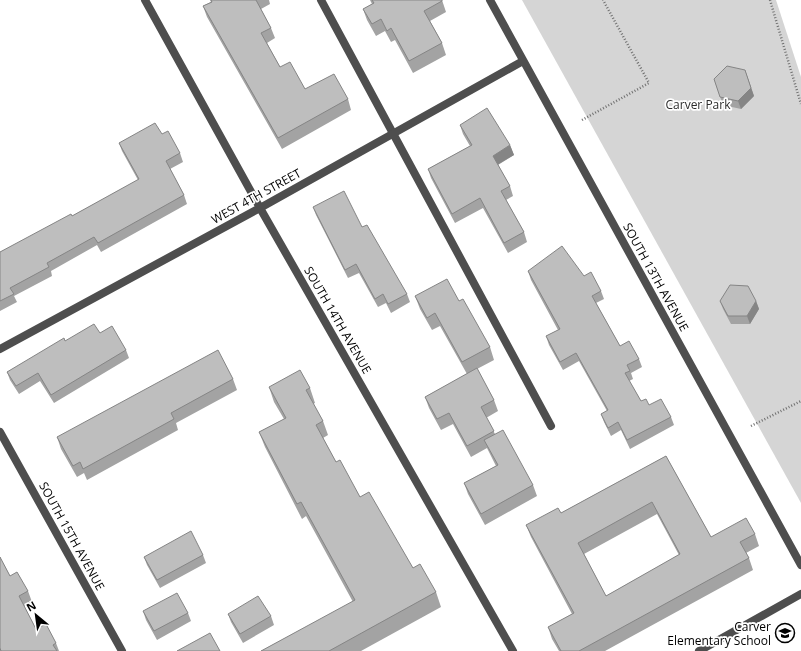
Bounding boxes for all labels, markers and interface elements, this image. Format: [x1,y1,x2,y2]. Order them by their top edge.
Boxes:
park label: Carver Park [666,96,731,113]
street label: WEST 4TH STREET [208,164,304,228]
street label: SOUTH 13TH AVENUE [619,220,693,334]
street label: SOUTH 14TH AVENUE [300,263,376,377]
street label: SOUTH 15TH AVENUE [35,479,109,593]
north arrow [16,595,56,635]
text: N [23,597,38,615]
place label: Carver Elementary School [667,618,771,649]
school or university icon: Carver Elementary School [774,622,796,644]

